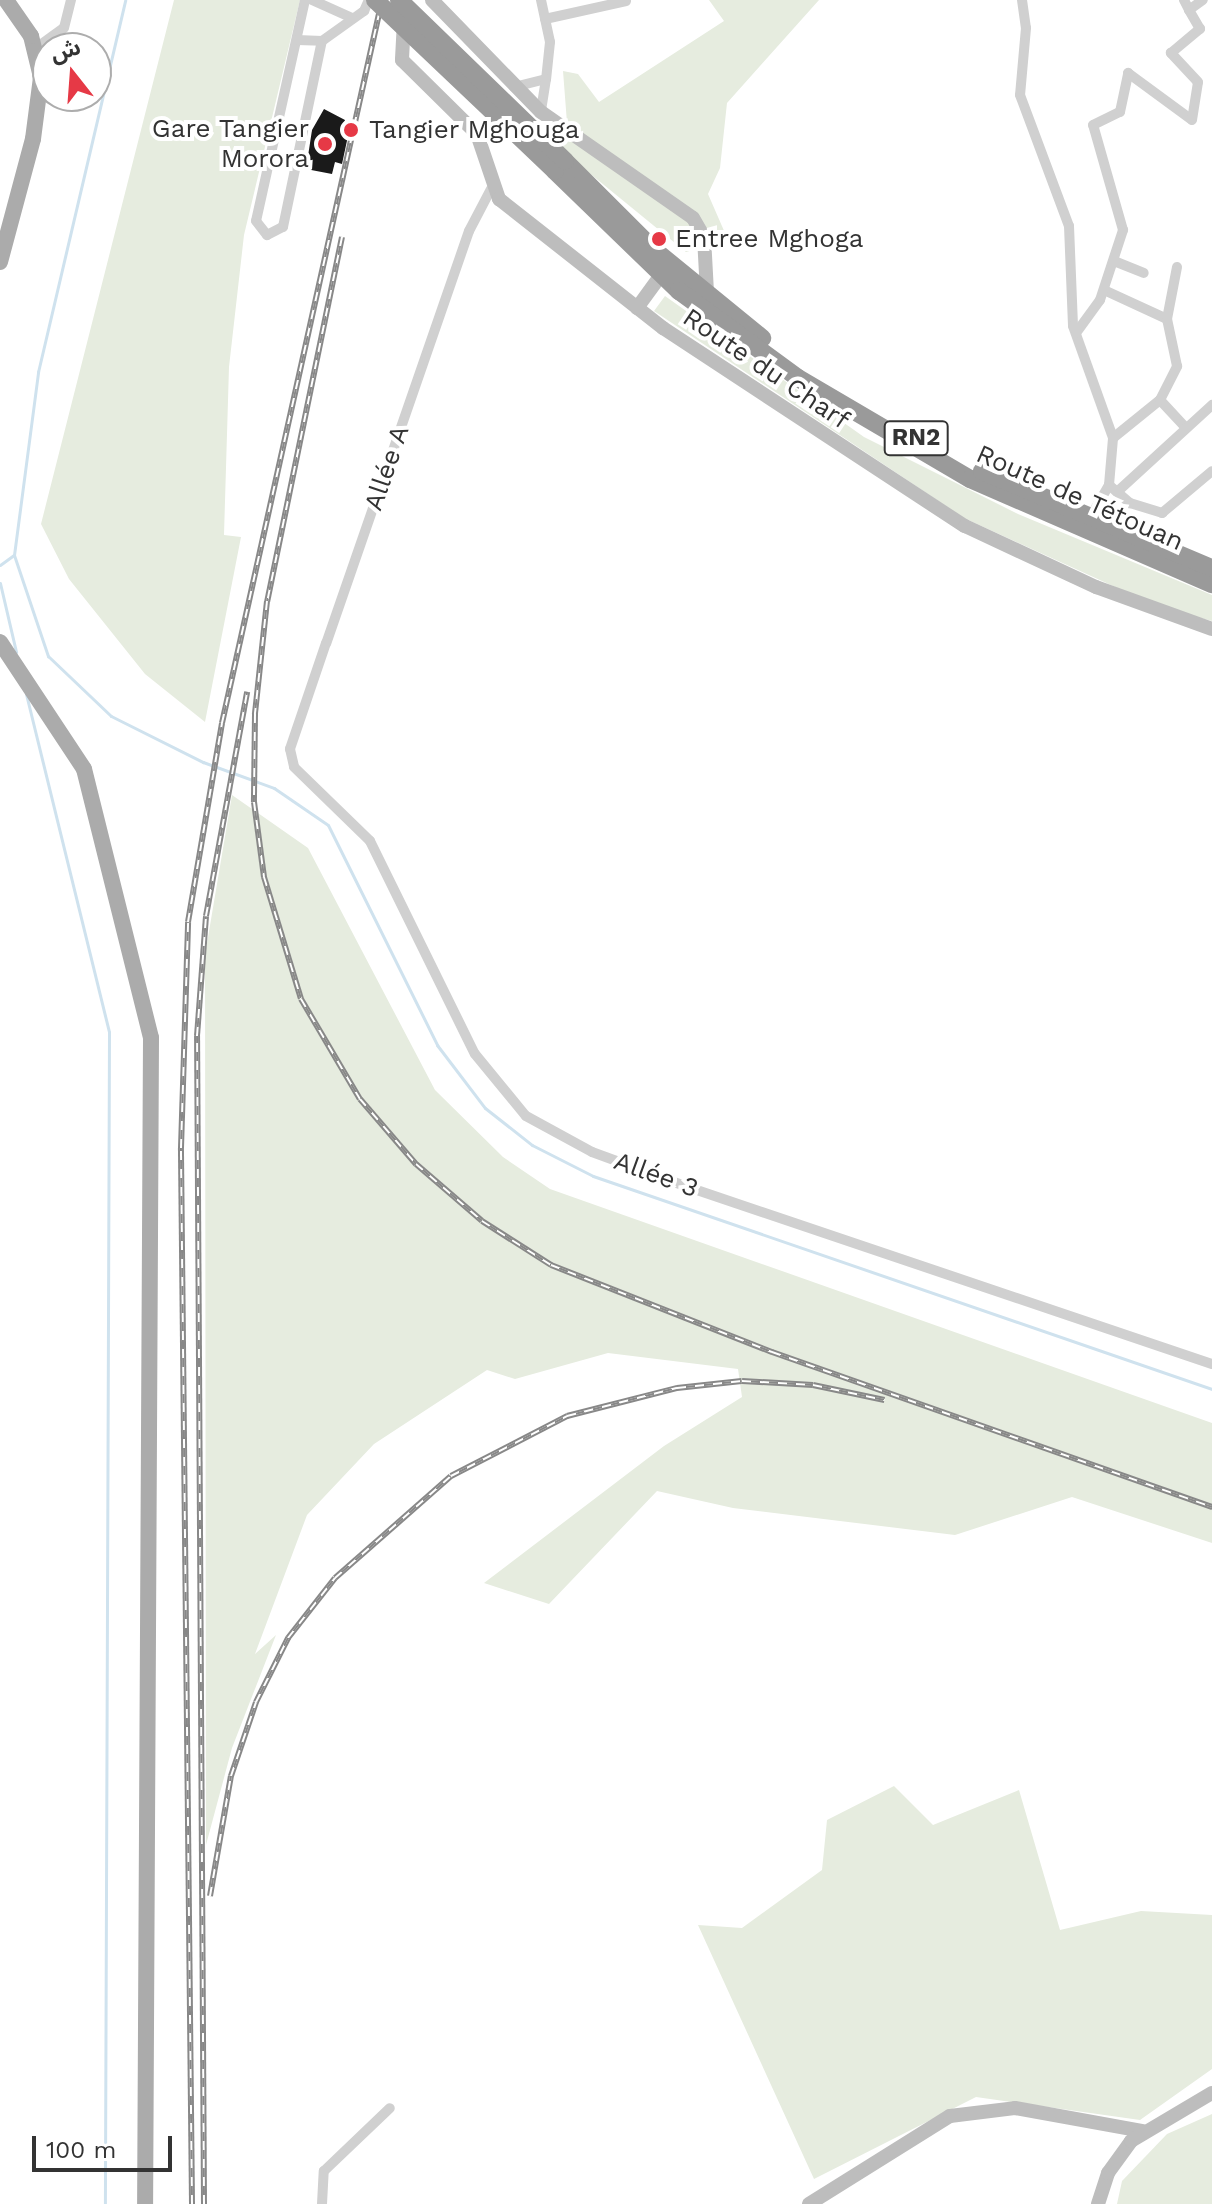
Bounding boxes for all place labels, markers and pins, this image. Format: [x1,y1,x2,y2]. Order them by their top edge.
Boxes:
place label: Gare Tangier Morora [151,113,309,174]
place label: Tangier Mghouga [369,114,580,146]
marker: Tangier Mghouga [340,119,362,141]
marker: Gare Tangier Morora [316,135,334,153]
place label: Entree Mghoga [675,223,863,255]
marker: Entree Mghoga [650,230,668,248]

